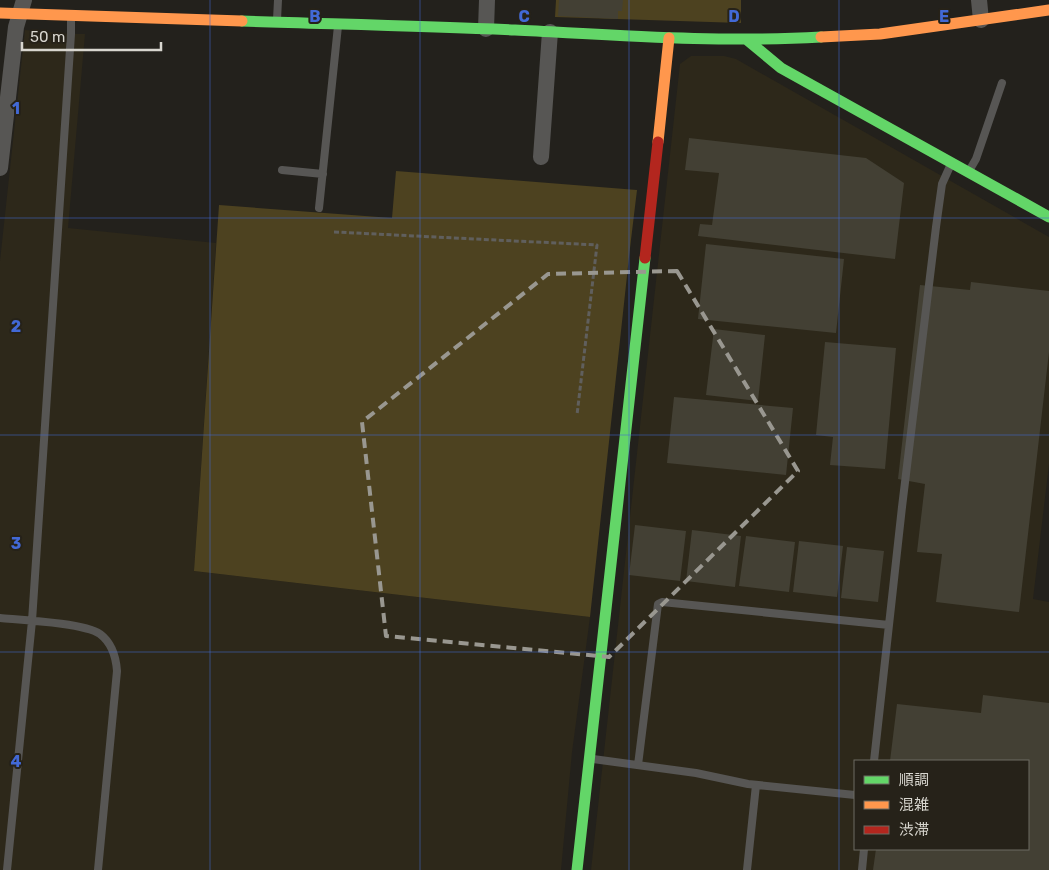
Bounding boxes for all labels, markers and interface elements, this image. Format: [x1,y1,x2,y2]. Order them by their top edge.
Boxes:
text: B [309,7,321,26]
text: C [518,7,530,26]
text: D [728,7,740,26]
text: E [939,7,949,26]
scale bar [22,20,161,52]
text: 50 m [30,28,65,46]
text: 1 [12,99,20,118]
text: 2 [11,317,21,336]
text: 3 [11,534,21,553]
text: 4 [11,752,22,771]
legend [854,760,1029,850]
text: 順調 [899,771,929,789]
text: 混雑 [899,796,929,814]
text: 渋滞 [899,821,929,839]

